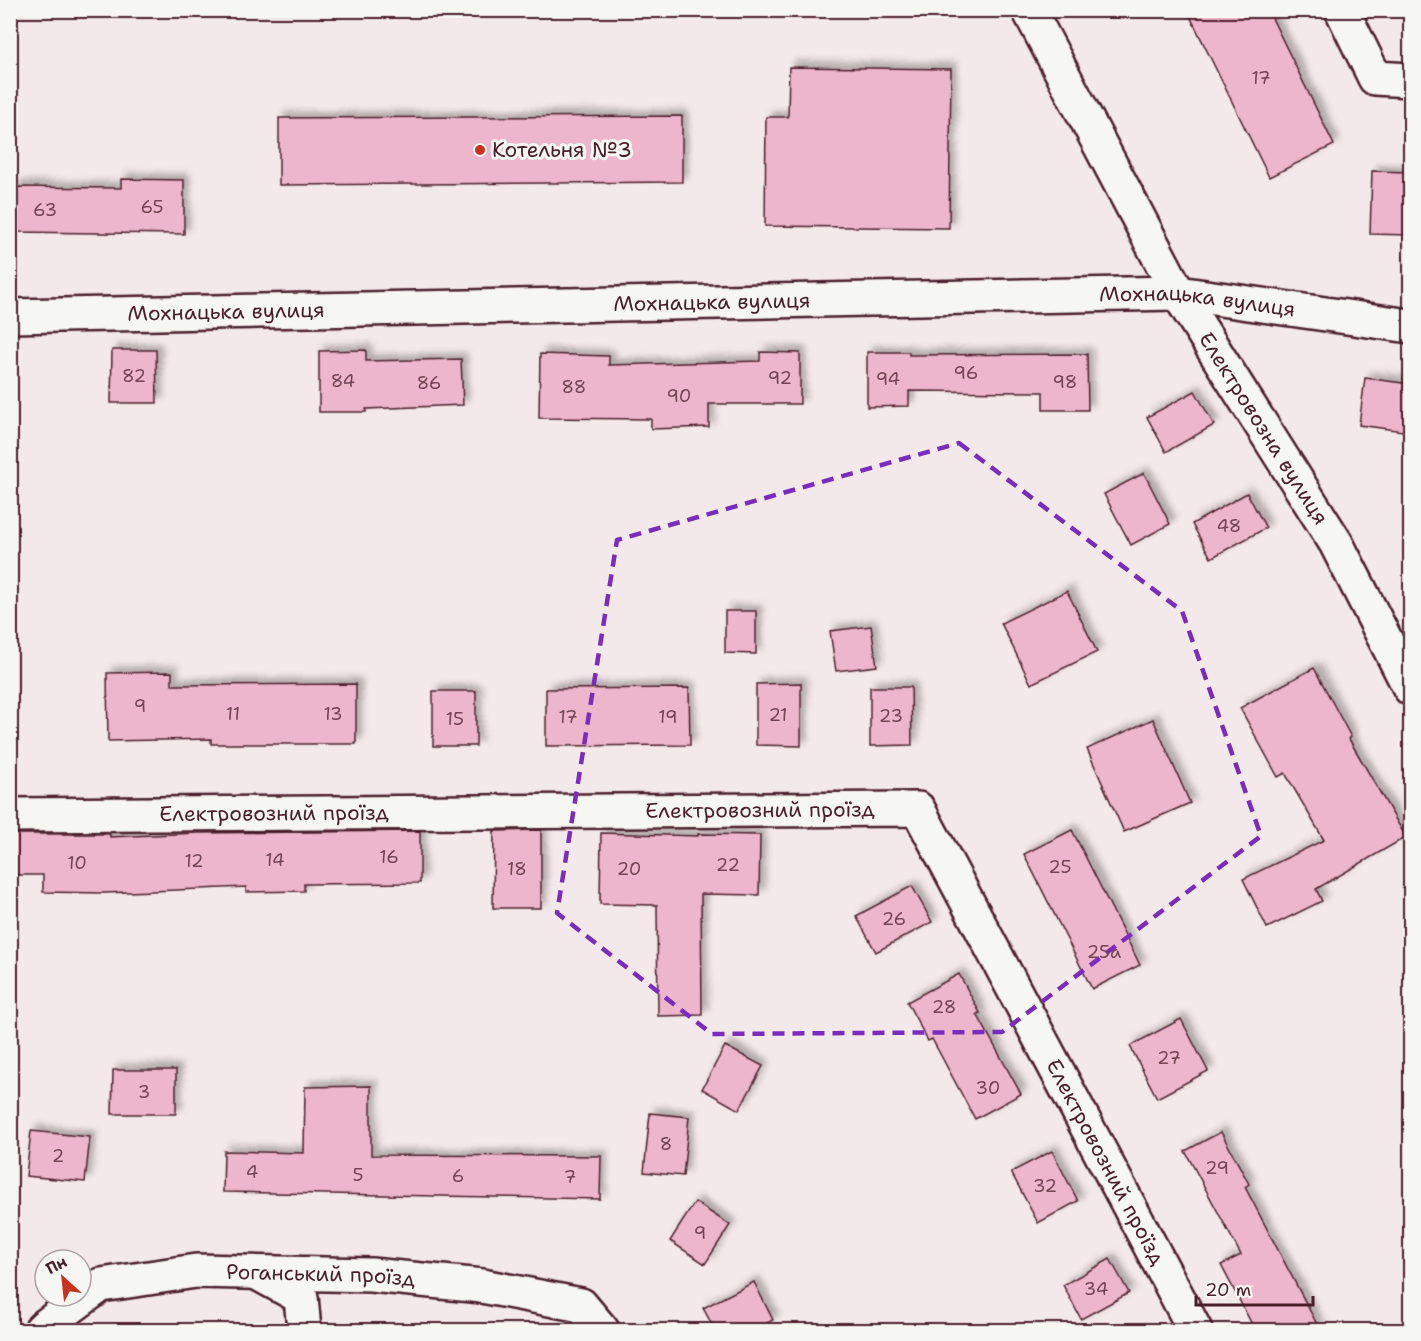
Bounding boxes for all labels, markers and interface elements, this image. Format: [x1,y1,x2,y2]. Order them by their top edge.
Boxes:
house number: 17 [1251,66,1271,90]
place label: Котельня №3 [492,136,632,164]
marker: Котельня №3 [473,143,487,157]
house number: 65 [141,195,163,219]
house number: 63 [33,198,57,222]
street label: Мохнацька вулиця [1099,279,1297,324]
street label: Мохнацька вулиця [613,286,811,318]
street label: Мохнацька вулиця [127,296,325,328]
street label: Електровозна вулиця [1192,327,1335,530]
house number: 96 [954,361,978,385]
house number: 82 [122,364,146,388]
house number: 92 [768,366,792,390]
house number: 94 [876,367,900,391]
house number: 84 [331,369,355,393]
house number: 98 [1053,370,1077,394]
house number: 86 [417,371,441,395]
house number: 88 [562,375,586,399]
house number: 90 [667,384,691,408]
house number: 48 [1217,514,1241,538]
house number: 9 [134,694,146,718]
house number: 11 [226,702,240,726]
house number: 13 [323,702,343,726]
house number: 21 [768,703,788,727]
house number: 23 [879,704,903,728]
house number: 17 [558,705,578,729]
house number: 19 [658,705,678,729]
house number: 15 [446,707,464,731]
street label: Електровозний проїзд [645,795,875,825]
street label: Електровозний проїзд [159,798,389,828]
house number: 16 [379,845,399,869]
house number: 14 [265,848,285,872]
house number: 12 [184,849,204,873]
house number: 10 [67,851,87,875]
house number: 22 [716,853,740,877]
house number: 25 [1048,855,1072,879]
house number: 18 [507,857,527,881]
house number: 20 [617,857,641,881]
house number: 26 [882,907,906,931]
house number: 25а [1087,940,1121,964]
house number: 28 [932,995,956,1019]
house number: 27 [1157,1046,1181,1070]
street label: Електровозний проїзд [1040,1054,1172,1270]
house number: 30 [976,1076,1000,1100]
house number: 3 [138,1080,150,1104]
house number: 8 [660,1132,672,1156]
house number: 2 [52,1144,64,1168]
house number: 29 [1205,1156,1229,1180]
house number: 4 [246,1160,258,1184]
house number: 5 [352,1163,364,1187]
house number: 6 [452,1164,464,1188]
house number: 7 [564,1165,576,1189]
house number: 32 [1033,1174,1057,1198]
house number: 9 [694,1221,706,1245]
north arrow [33,1248,93,1308]
text: Пн [42,1251,71,1279]
street label: Роганський проїзд [226,1258,417,1293]
scale bar [1196,1269,1313,1307]
house number: 34 [1084,1277,1108,1301]
text: 20 m [1205,1278,1251,1302]

